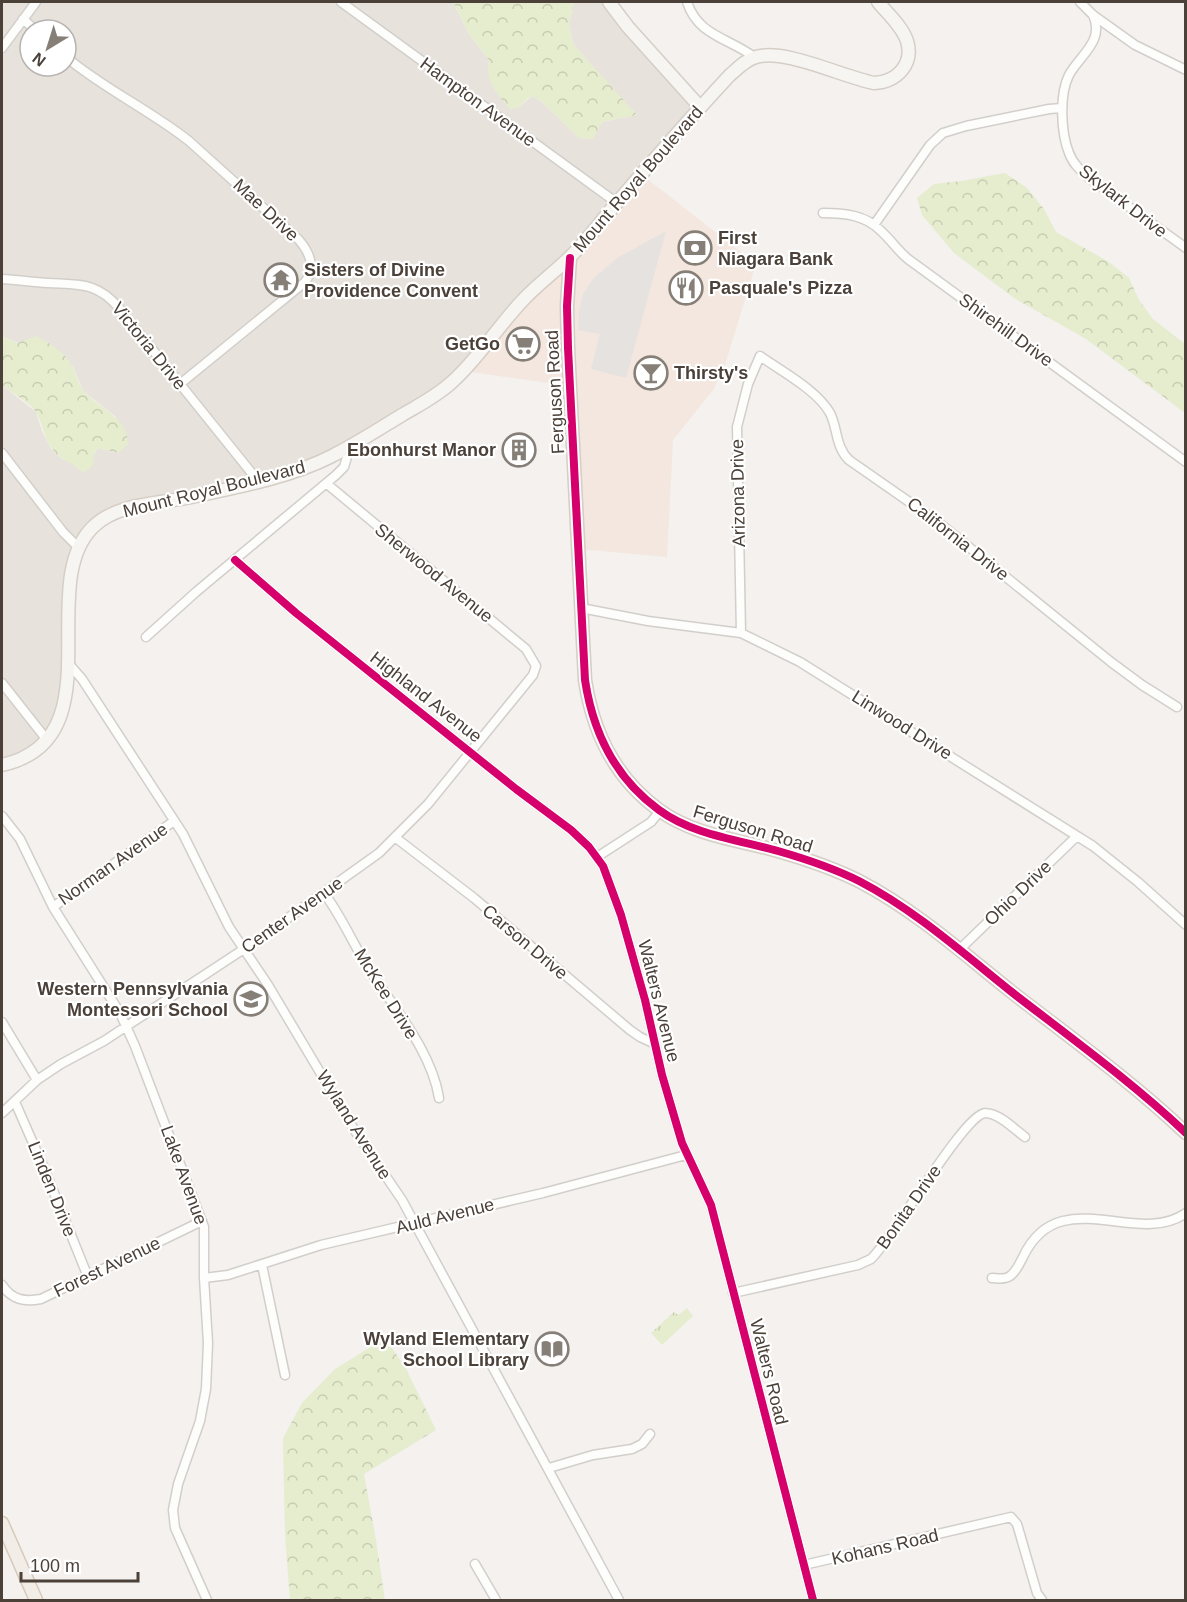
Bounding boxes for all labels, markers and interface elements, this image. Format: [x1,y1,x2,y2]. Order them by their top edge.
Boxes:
north arrow [18,18,78,78]
text: N [29,49,49,70]
street label: Hampton Avenue [416,53,540,151]
street label: Mount Royal Boulevard [569,102,707,256]
street label: Skylark Drive [1075,160,1171,242]
street label: Mae Drive [229,175,303,245]
place label: First Niagara Bank [718,228,834,269]
bank icon: First Niagara Bank [677,230,713,266]
place label: Sisters of Divine Providence Convent [304,260,478,301]
temple icon: Sisters of Divine Providence Convent [263,262,299,298]
restaurant icon: Pasquale's Pizza [668,270,704,306]
place label: Pasquale's Pizza [709,278,853,298]
street label: Shirehill Drive [955,289,1057,371]
street label: Victoria Drive [108,298,190,394]
supermarket icon: GetGo [505,326,541,362]
street label: Ferguson Road [542,330,568,454]
place label: GetGo [445,334,500,354]
bar icon: Thirsty's [633,355,669,391]
place label: Thirsty's [674,363,748,383]
building icon: Ebonhurst Manor [501,432,537,468]
street label: Arizona Drive [727,439,749,547]
place label: Ebonhurst Manor [347,440,496,460]
street label: Mount Royal Boulevard [121,457,307,521]
street label: California Drive [903,493,1013,585]
street label: Sherwood Avenue [371,519,497,627]
street label: Highland Avenue [366,647,486,747]
street label: Linwood Drive [848,686,956,764]
street label: Ferguson Road [691,801,815,857]
street label: Norman Avenue [55,819,171,909]
street label: Ohio Drive [980,856,1056,930]
street label: Center Avenue [238,873,346,957]
street label: Carson Drive [478,901,572,983]
street label: Walters Avenue [634,938,684,1064]
street label: McKee Drive [350,945,422,1043]
place label: Western Pennsylvania Montessori School [37,979,229,1020]
school or university icon: Western Pennsylvania Montessori School [233,981,269,1017]
street label: Wyland Avenue [313,1067,395,1183]
street label: Lake Avenue [157,1123,211,1227]
street label: Linden Drive [24,1138,80,1240]
street label: Bonita Drive [873,1161,945,1253]
street label: Auld Avenue [394,1194,496,1238]
street label: Forest Avenue [51,1233,163,1301]
street label: Walters Road [746,1317,792,1427]
place label: Wyland Elementary School Library [363,1329,529,1370]
library icon: Wyland Elementary School Library [534,1331,570,1367]
street label: Kohans Road [830,1525,940,1569]
scale bar [21,1545,138,1583]
text: 100 m [30,1556,80,1576]

